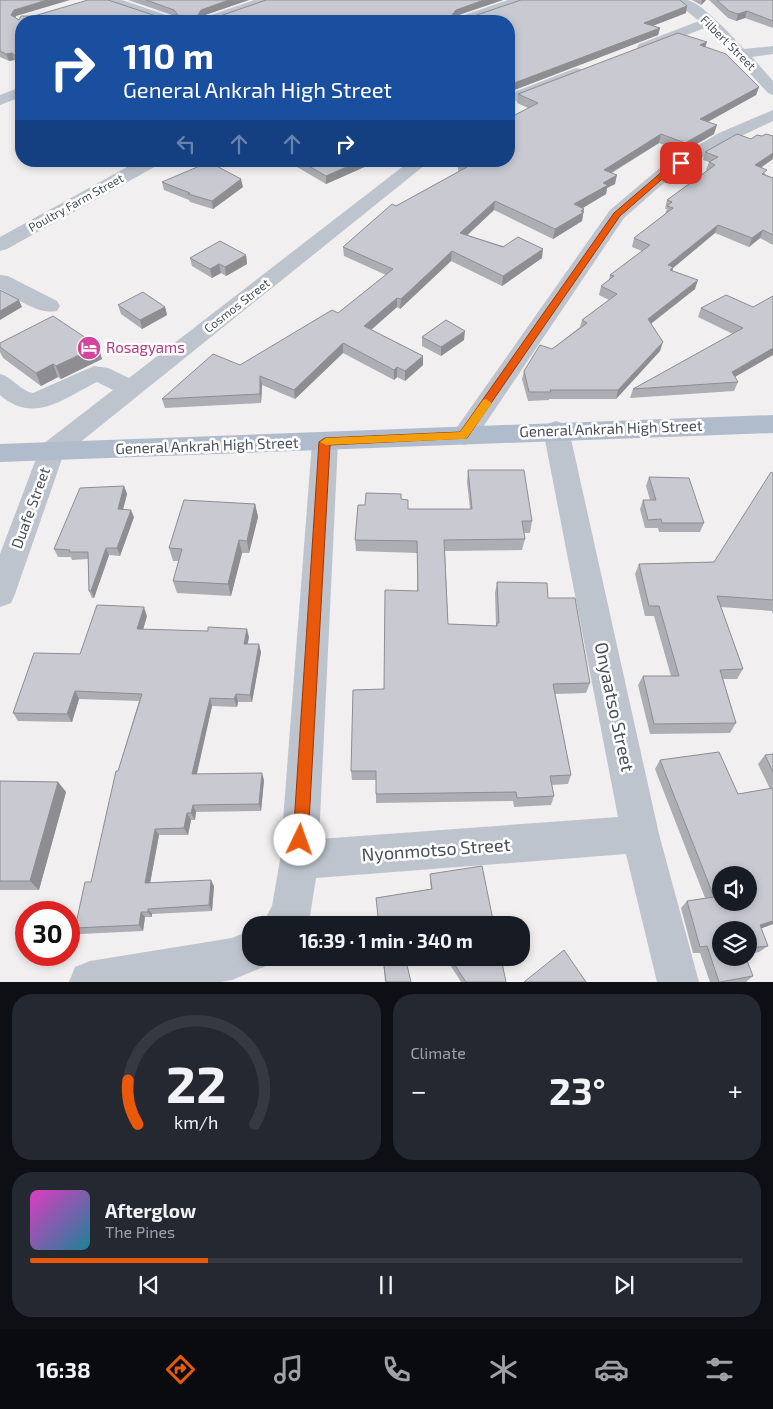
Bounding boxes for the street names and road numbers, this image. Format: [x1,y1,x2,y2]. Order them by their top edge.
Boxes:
street label: Filbert Street [698,12,759,73]
street label: Poultry Farm Street [26,170,126,234]
street label: Cosmos Street [201,275,272,335]
street label: General Ankrah High Street [519,416,703,440]
street label: General Ankrah High Street [115,433,299,457]
street label: Duafe Street [7,464,53,551]
street label: Onyaatso Street [591,640,639,774]
street label: Nyonmotso Street [361,833,511,865]

